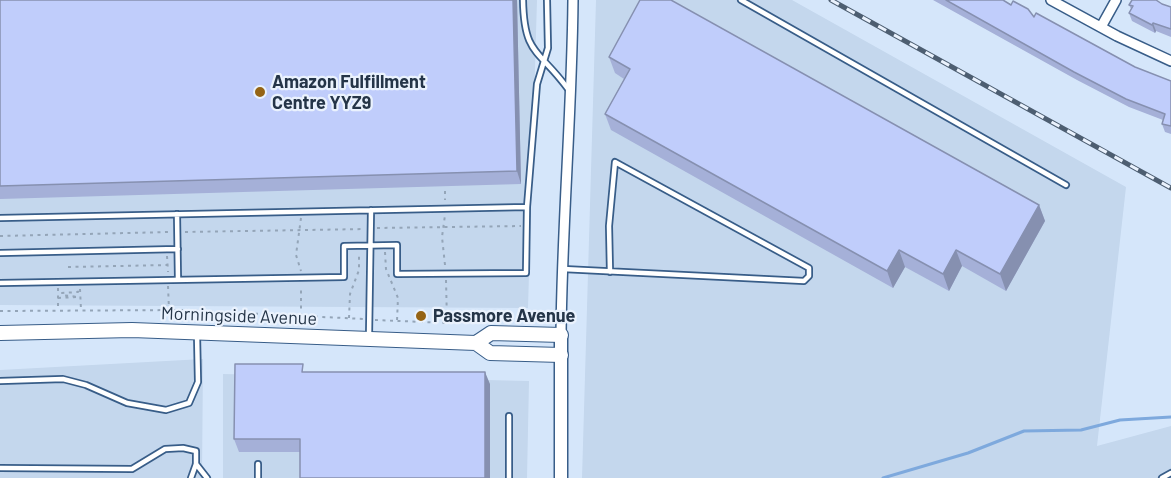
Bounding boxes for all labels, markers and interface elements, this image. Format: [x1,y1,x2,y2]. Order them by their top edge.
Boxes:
place label: Amazon Fulfillment Centre YYZ9 [272,71,426,113]
marker: Amazon Fulfillment Centre YYZ9 [253,85,267,99]
street label: Morningside Avenue [161,302,317,330]
place label: Passmore Avenue [433,305,575,327]
marker: Passmore Avenue [414,309,428,323]

